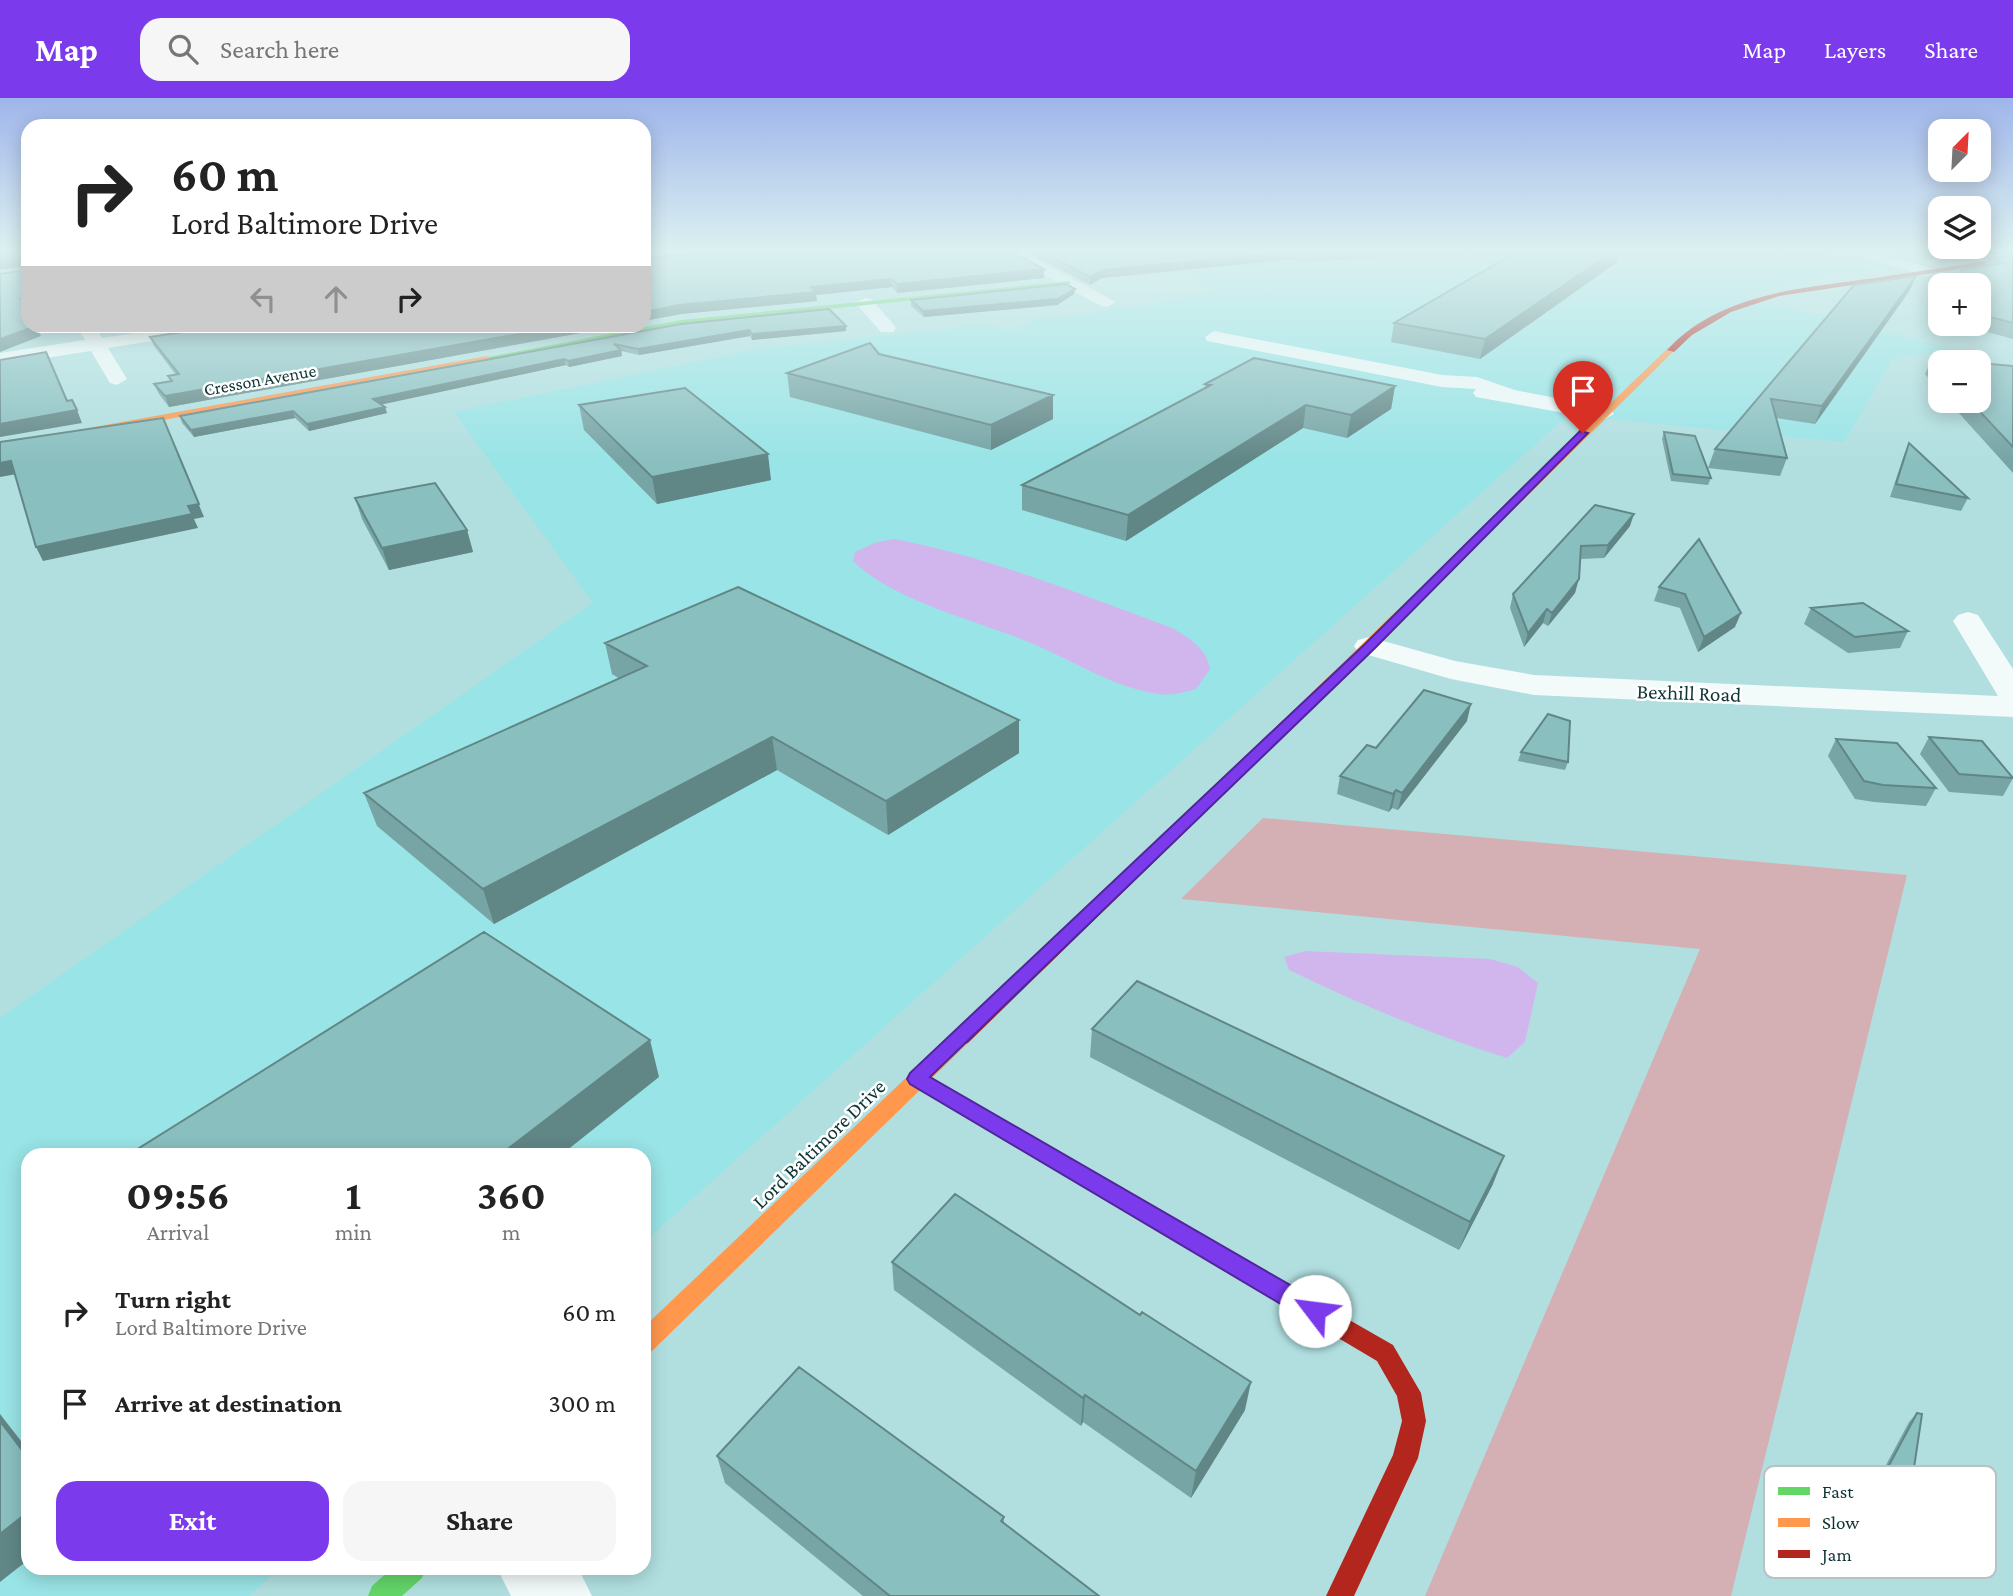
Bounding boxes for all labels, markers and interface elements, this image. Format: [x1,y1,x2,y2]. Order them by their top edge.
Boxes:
search box [140,18,630,81]
icon: search [164,30,202,68]
text: Map [35,31,98,68]
text: Search here [220,35,339,64]
text: Map [1742,36,1786,63]
text: Layers [1824,36,1886,63]
text: Share [1924,36,1978,63]
north arrow [1928,119,1992,182]
map controls [1928,119,1991,413]
icon: right [56,147,147,238]
text: 60 m [171,147,278,202]
button: layers [1928,196,1991,259]
text: Lord Baltimore Drive [171,205,438,241]
button: + [1928,273,1991,336]
icon: left [244,280,282,318]
icon: ahead [317,280,355,318]
icon: right [390,280,428,318]
button: − [1928,350,1991,413]
street label: Cresson Avenue [202,360,318,400]
pin [1553,361,1613,433]
icon: arrive [1564,372,1602,410]
street label: Bexhill Road [1636,679,1742,707]
street label: Lord Baltimore Drive [748,1075,890,1213]
text: 09:56 [126,1171,230,1218]
text: 1 [345,1171,361,1218]
text: 360 [477,1171,546,1218]
text: Arrival [147,1219,209,1245]
text: min [335,1219,372,1245]
text: m [502,1219,521,1245]
position arrow [1278,1274,1352,1348]
text: Turn right [115,1285,231,1314]
icon: right [56,1294,94,1332]
text: 60 m [562,1298,616,1327]
text: Lord Baltimore Drive [115,1314,307,1340]
icon: arrive [56,1385,94,1423]
text: Arrive at destination [115,1389,342,1418]
text: 300 m [548,1389,616,1418]
legend [1764,1466,1996,1578]
button: Exit [56,1481,329,1561]
button: Share [343,1481,616,1561]
text: Fast [1822,1481,1854,1502]
text: Slow [1822,1512,1859,1533]
text: Jam [1820,1544,1852,1565]

